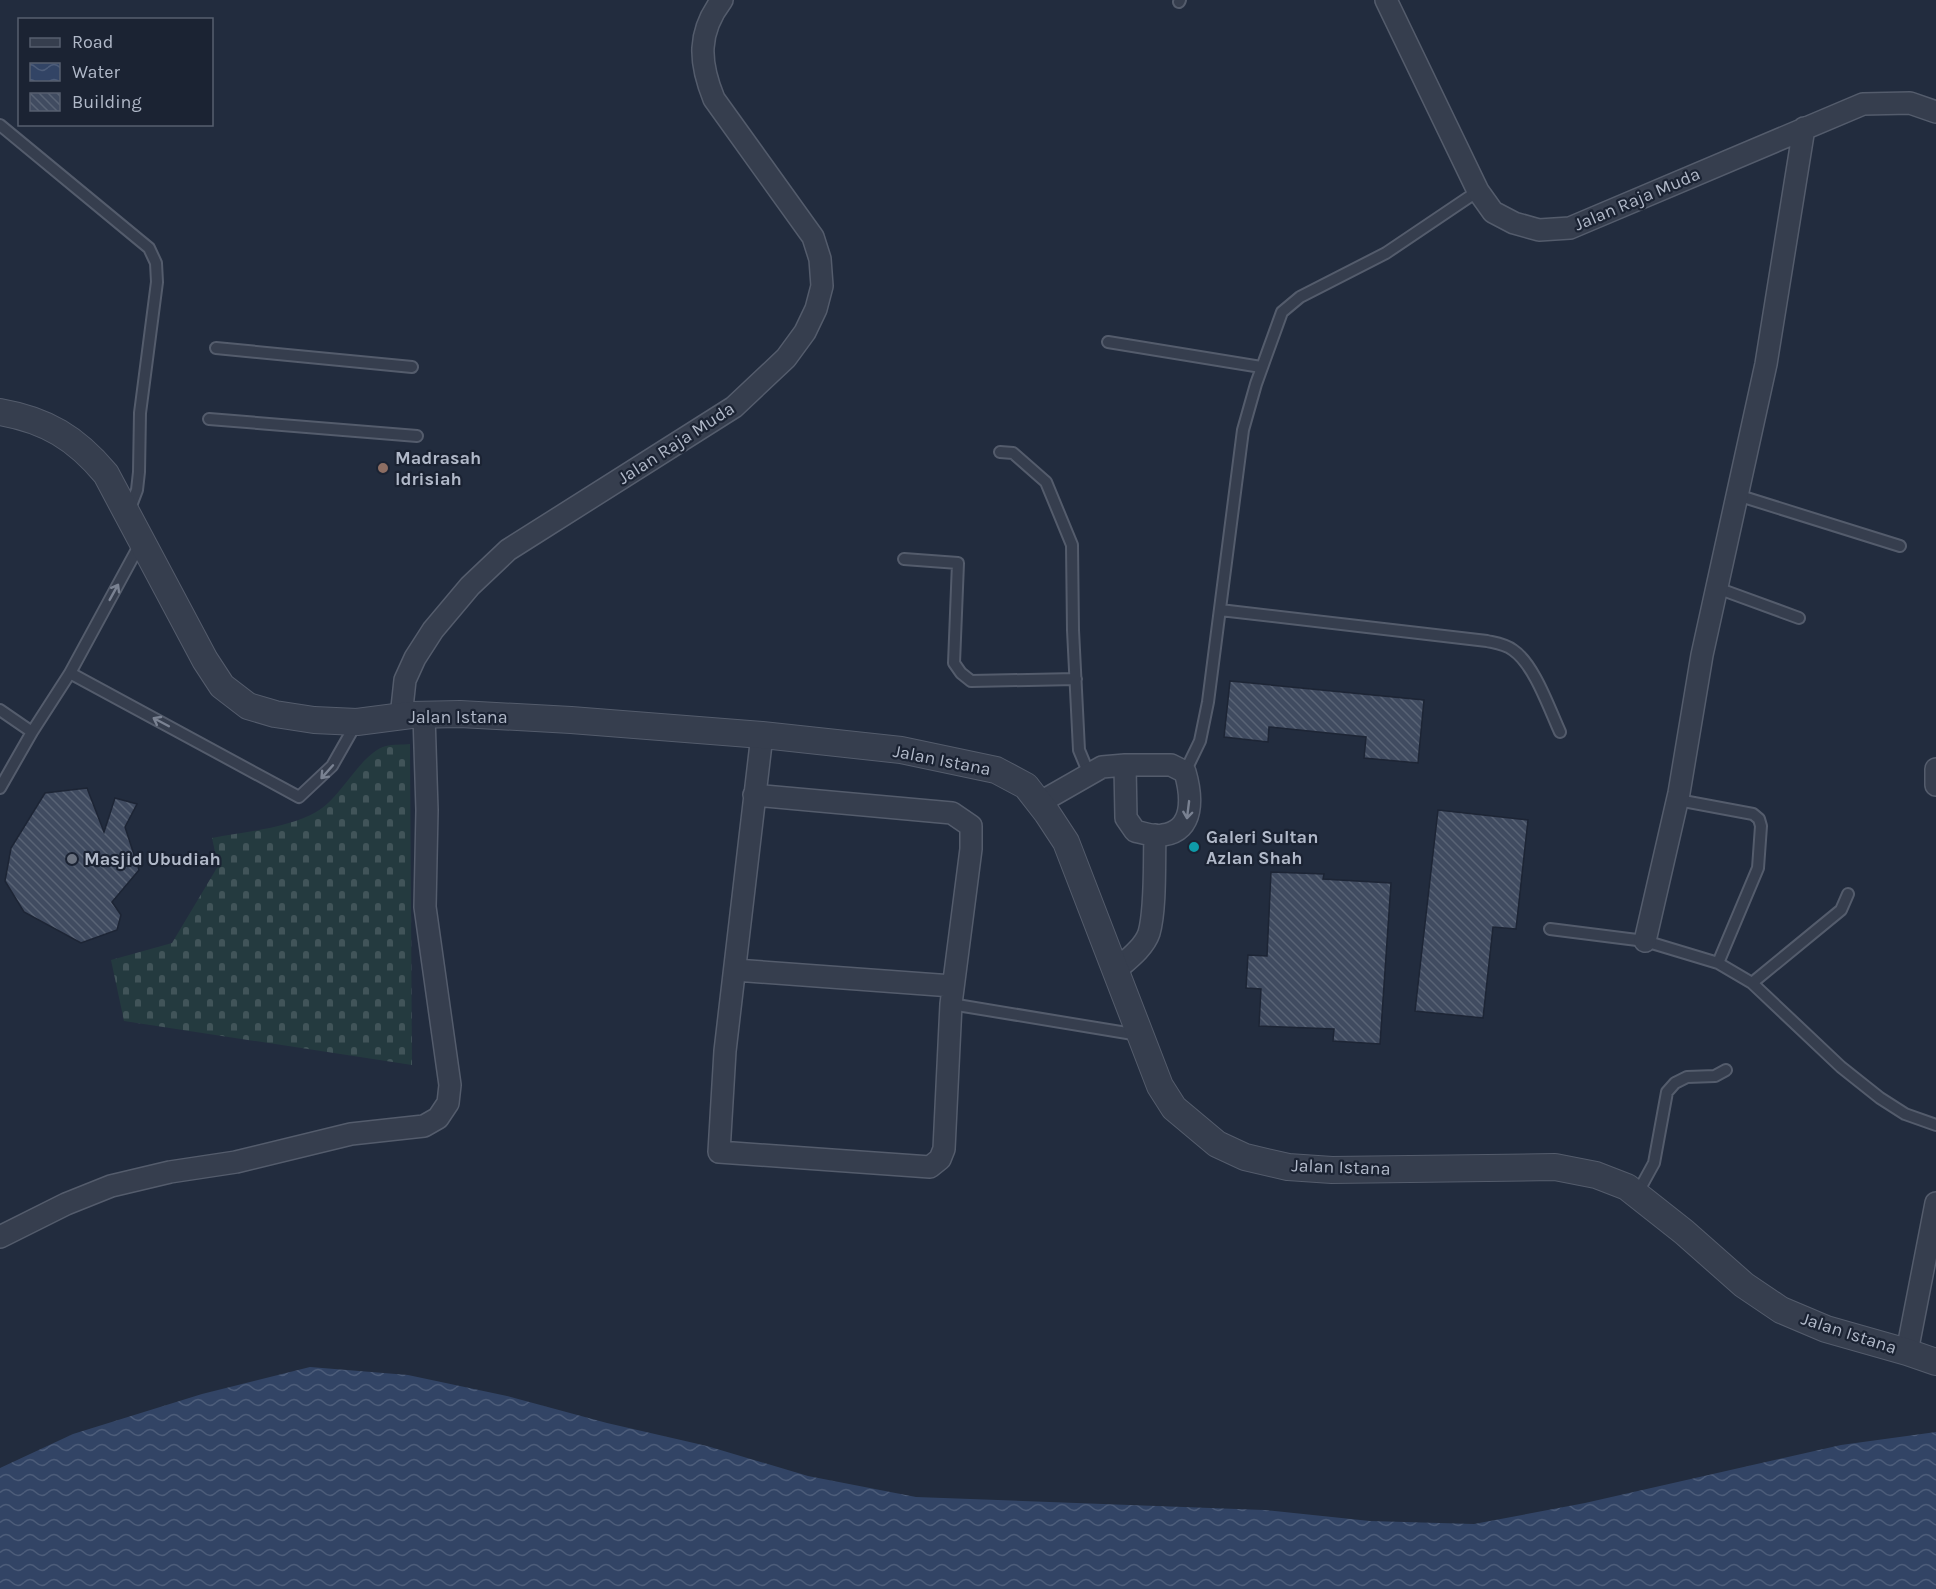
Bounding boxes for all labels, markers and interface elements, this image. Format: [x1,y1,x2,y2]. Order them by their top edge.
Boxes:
legend [18,18,213,126]
text: Road [72,31,113,53]
text: Water [72,61,120,83]
text: Building [72,91,142,113]
street label: Jalan Raja Muda [1571,163,1703,235]
street label: Jalan Raja Muda [614,397,738,489]
place label: Madrasah Idrisiah [395,447,481,490]
marker: Madrasah Idrisiah [376,461,390,475]
one-way arrow [108,584,120,601]
street label: Jalan Istana [408,706,508,728]
one-way arrow [152,716,170,727]
street label: Jalan Istana [891,740,993,780]
one-way arrow [320,764,334,779]
one-way arrow [1182,799,1193,819]
place label: Galeri Sultan Azlan Shah [1206,826,1318,869]
marker: Galeri Sultan Azlan Shah [1187,840,1201,854]
place label: Masjid Ubudiah [84,848,221,870]
marker: Masjid Ubudiah [65,852,79,866]
street label: Jalan Istana [1291,1154,1391,1180]
street label: Jalan Istana [1798,1307,1900,1359]

